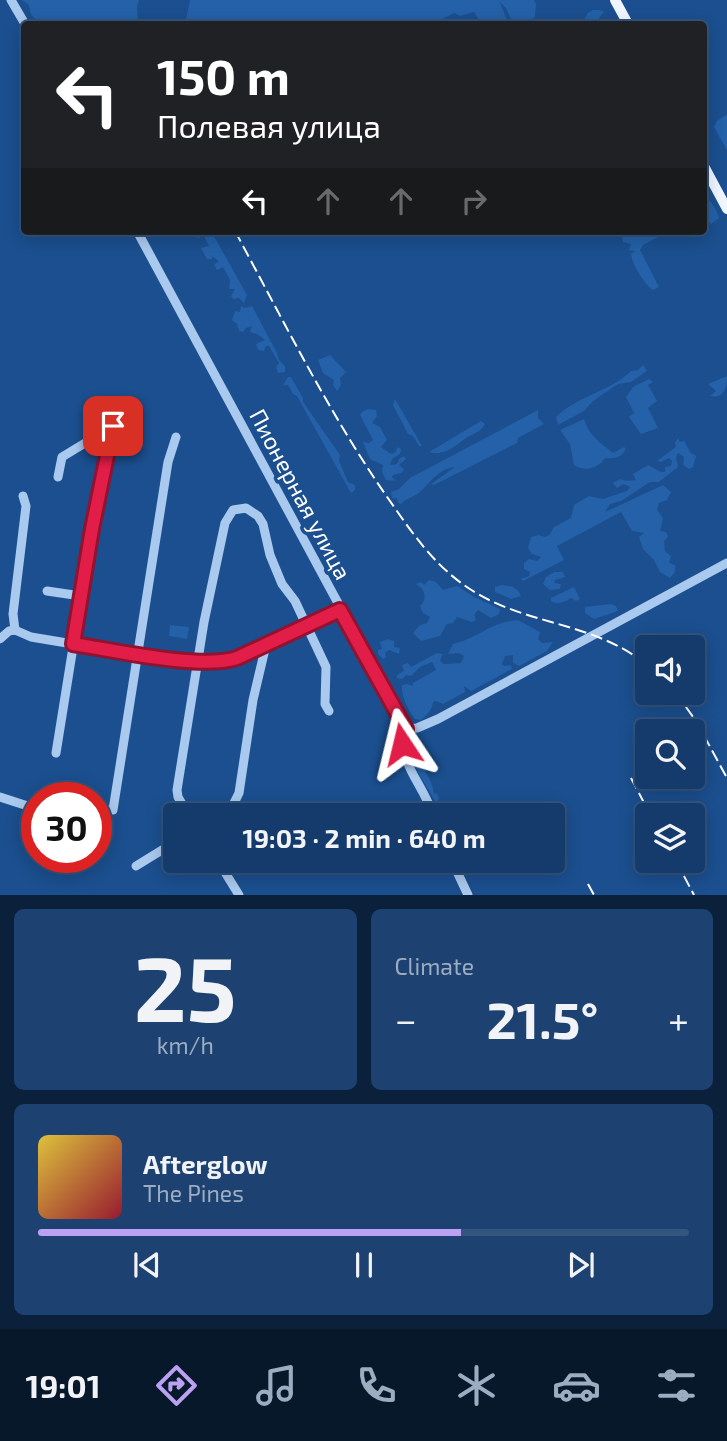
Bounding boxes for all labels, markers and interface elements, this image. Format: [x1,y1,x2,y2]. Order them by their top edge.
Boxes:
text: 150 m [157,46,290,105]
icon: left [42,49,133,140]
text: Полевая улица [157,106,381,144]
icon: left [236,182,274,220]
icon: ahead [309,182,347,220]
icon: ahead [382,182,420,220]
icon: right [455,182,493,220]
pin [83,396,143,456]
street label: Пионерная улица [243,404,358,585]
icon: arrive [94,407,132,445]
map controls [635,635,705,873]
button: sound [635,635,705,705]
position arrow [365,707,439,781]
button: search [635,719,705,789]
speed limit sign: 30 [21,782,112,873]
button: layers [635,803,705,873]
text: 19:03 · 2 min · 640 m [242,822,486,853]
text: 25 [134,931,237,1040]
text: Climate [395,952,474,980]
text: 21.5° [486,987,598,1049]
text: − [395,996,417,1042]
text: + [668,996,689,1042]
text: km/h [157,1031,214,1059]
text: Afterglow [143,1148,268,1179]
text: The Pines [143,1179,244,1207]
icon: previous [128,1246,166,1284]
icon: pause [345,1246,383,1284]
icon: next [562,1246,600,1284]
icon: directions [152,1361,201,1410]
icon: music [252,1361,301,1410]
icon: phone [352,1361,401,1410]
icon: climate [452,1361,501,1410]
icon: car [552,1361,601,1410]
icon: filters [652,1361,701,1410]
text: 19:01 [26,1366,101,1404]

